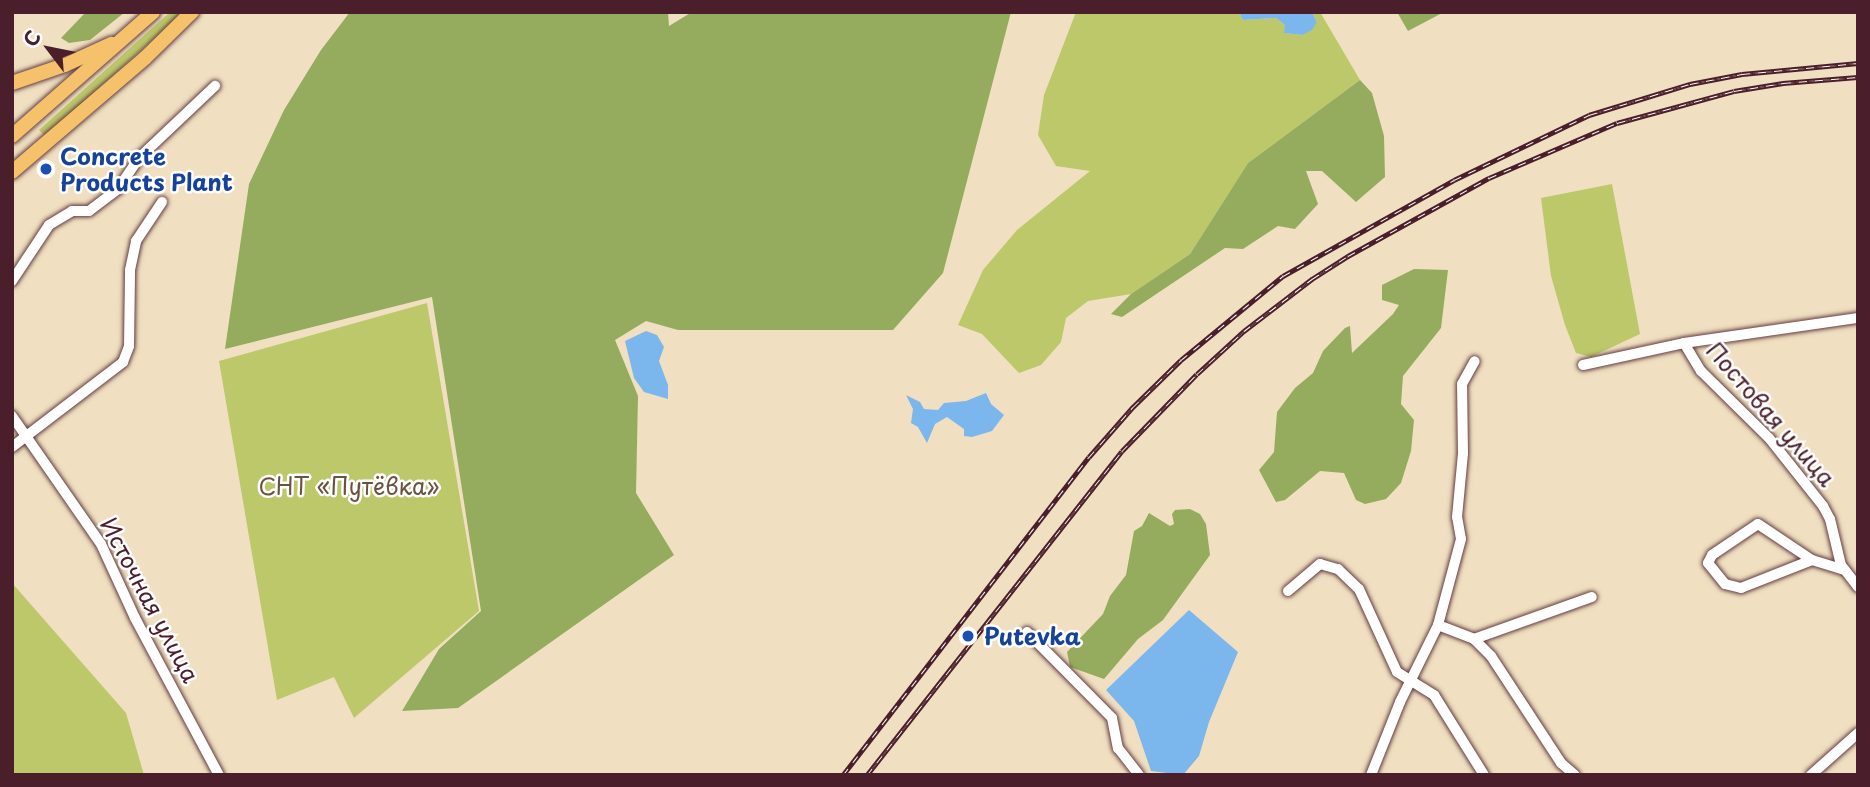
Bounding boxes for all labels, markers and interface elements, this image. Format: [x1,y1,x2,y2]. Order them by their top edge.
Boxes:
north arrow [14,14,84,84]
text: С [16,24,47,51]
place label: Concrete Products Plant [60,142,234,196]
marker: Concrete Products Plant [38,161,54,177]
street label: Постовая улица [1701,336,1841,492]
park label: СНТ «Путёвка» [259,472,439,500]
street label: Источная улица [95,512,205,688]
place label: Putevka [984,622,1081,650]
marker: Putevka [958,626,978,646]

